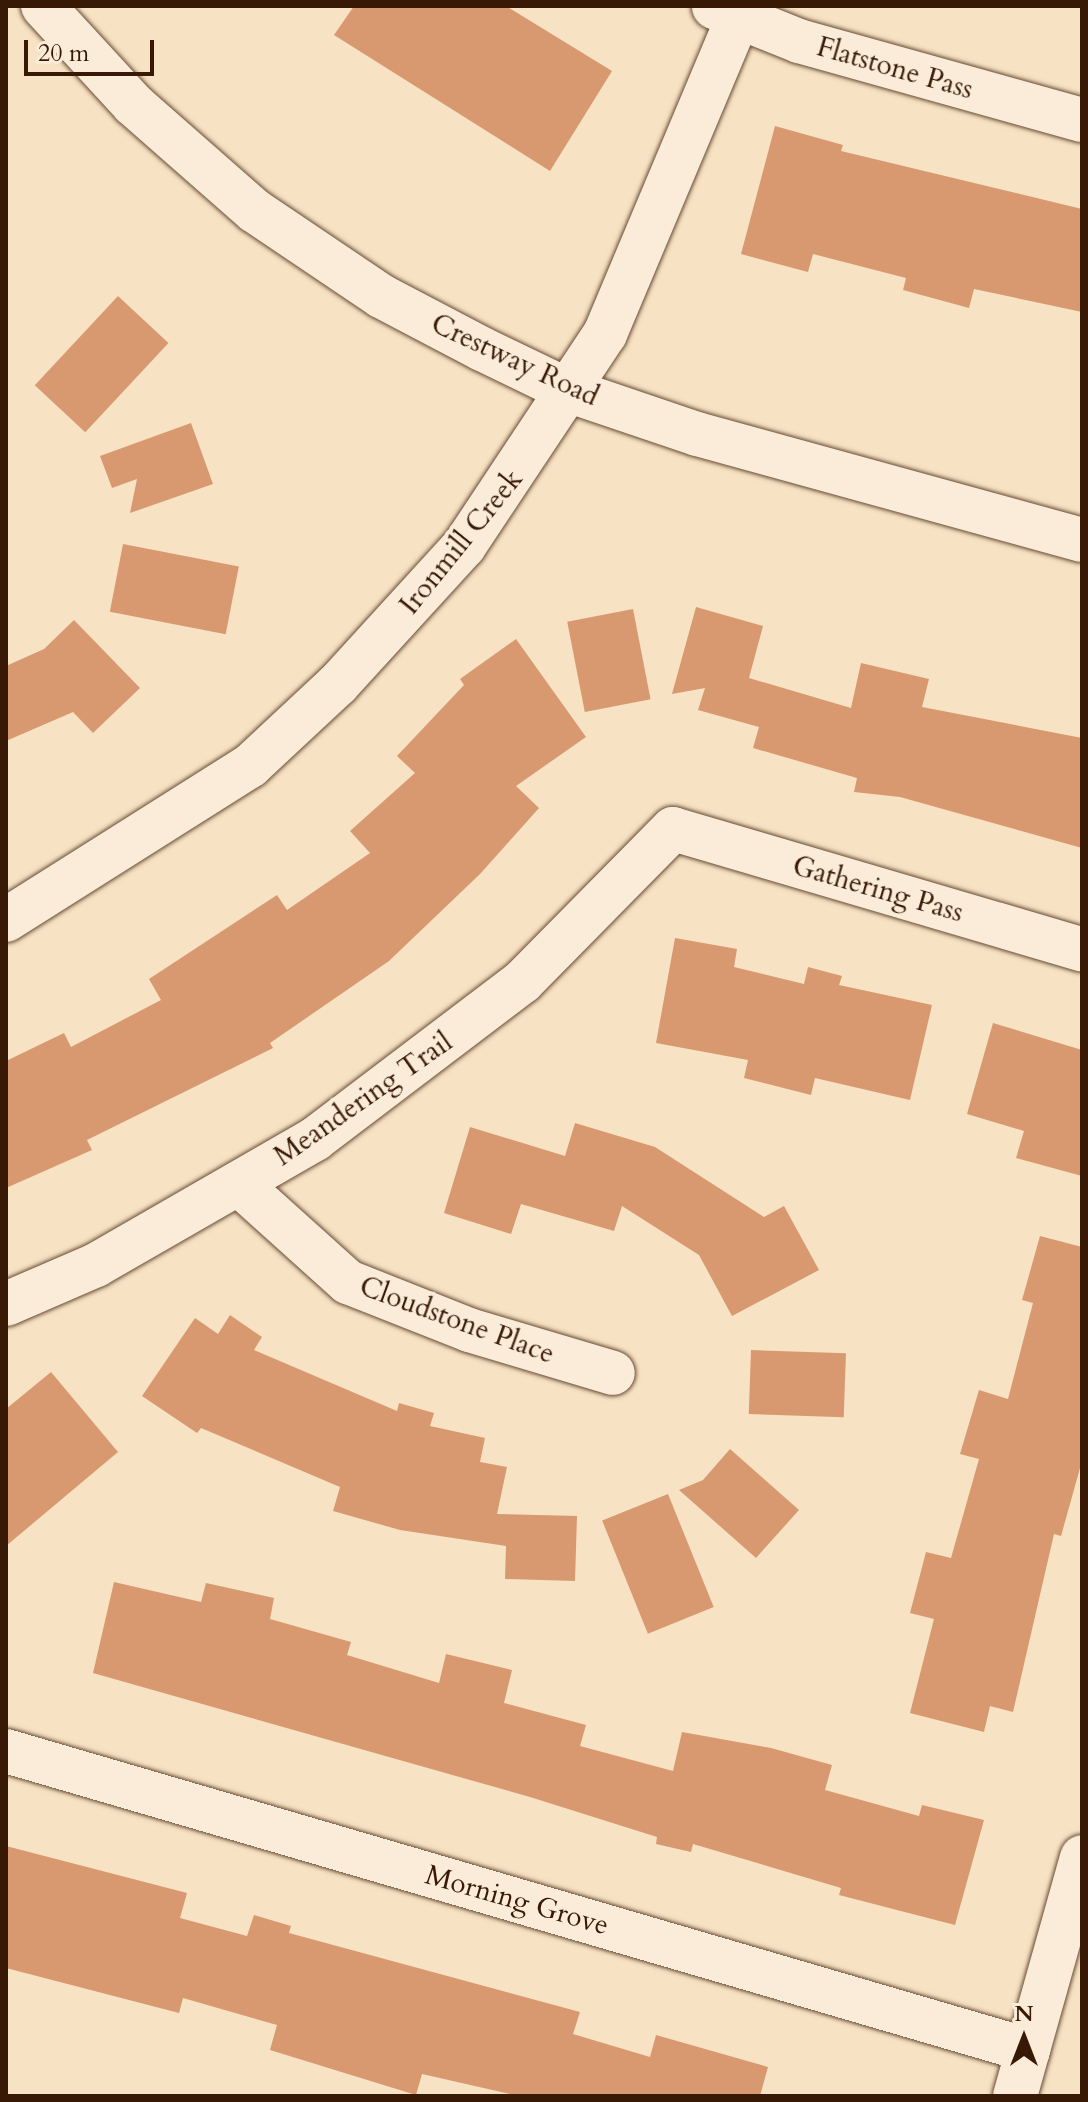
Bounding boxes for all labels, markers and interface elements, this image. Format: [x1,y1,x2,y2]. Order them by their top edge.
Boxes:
scale bar [28,24,158,74]
street label: Flatstone Pass [813,30,977,106]
text: 20 m [38,37,89,70]
street label: Crestway Road [426,307,604,413]
street label: Ironmill Creek [393,463,529,621]
street label: Gathering Pass [789,849,967,929]
street label: Meandering Trail [267,1025,459,1173]
street label: Cloudstone Place [355,1269,559,1371]
street label: Morning Grove [422,1858,612,1942]
north arrow [984,1998,1064,2078]
text: N [1014,1999,1034,2029]

